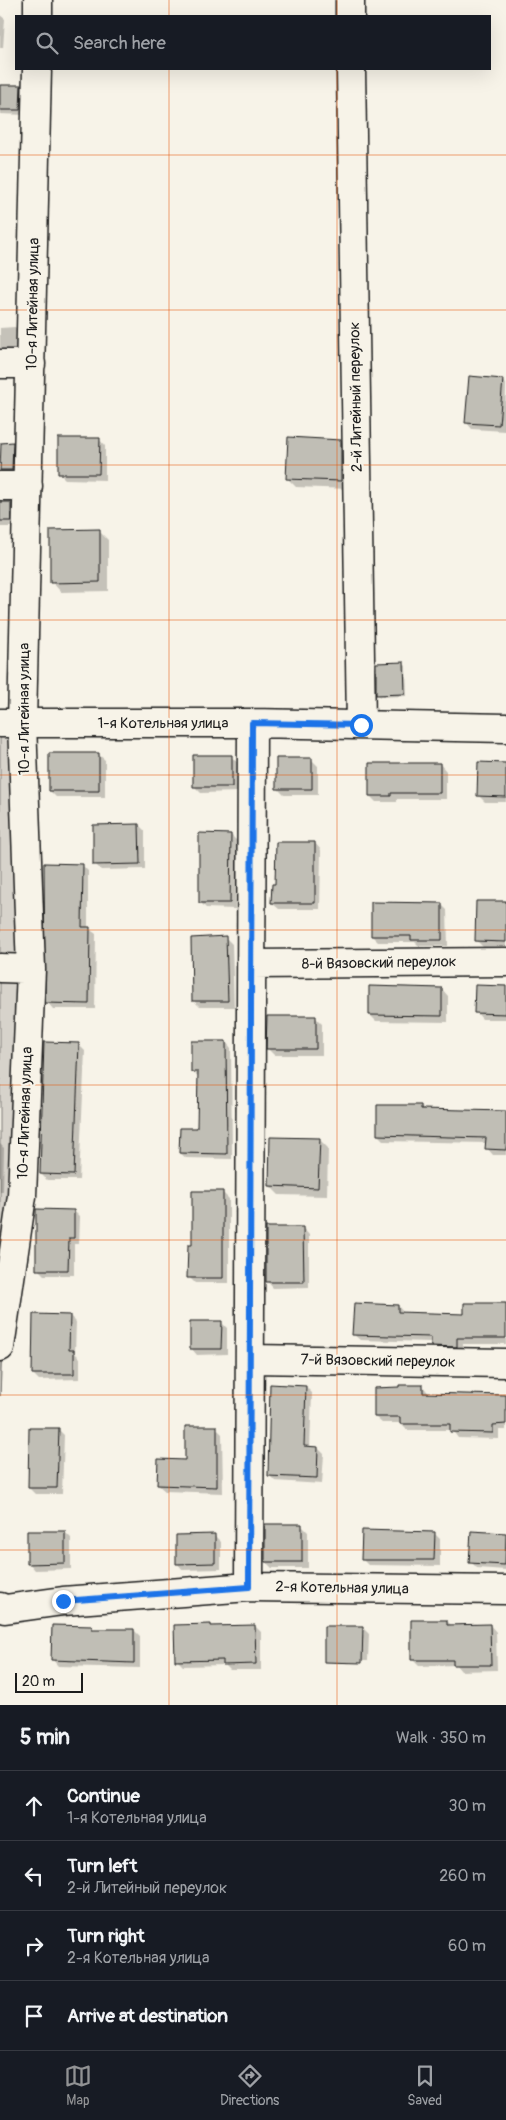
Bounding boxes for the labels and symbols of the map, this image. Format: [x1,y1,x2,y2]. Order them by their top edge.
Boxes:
street label: 10-я Литейная улица [22,237,44,371]
street label: 2-й Литейный переулок [345,321,367,472]
street label: 10-я Литейная улица [15,643,34,775]
street label: 1-я Котельная улица [97,714,229,733]
route start [350,714,373,737]
street label: 8-й Вязовский переулок [301,952,457,974]
street label: 10-я Литейная улица [13,1046,37,1180]
street label: 7-й Вязовский переулок [300,1350,456,1372]
street label: 2-я Котельная улица [275,1577,409,1599]
route end [52,1590,75,1613]
scale bar [15,1670,82,1693]

